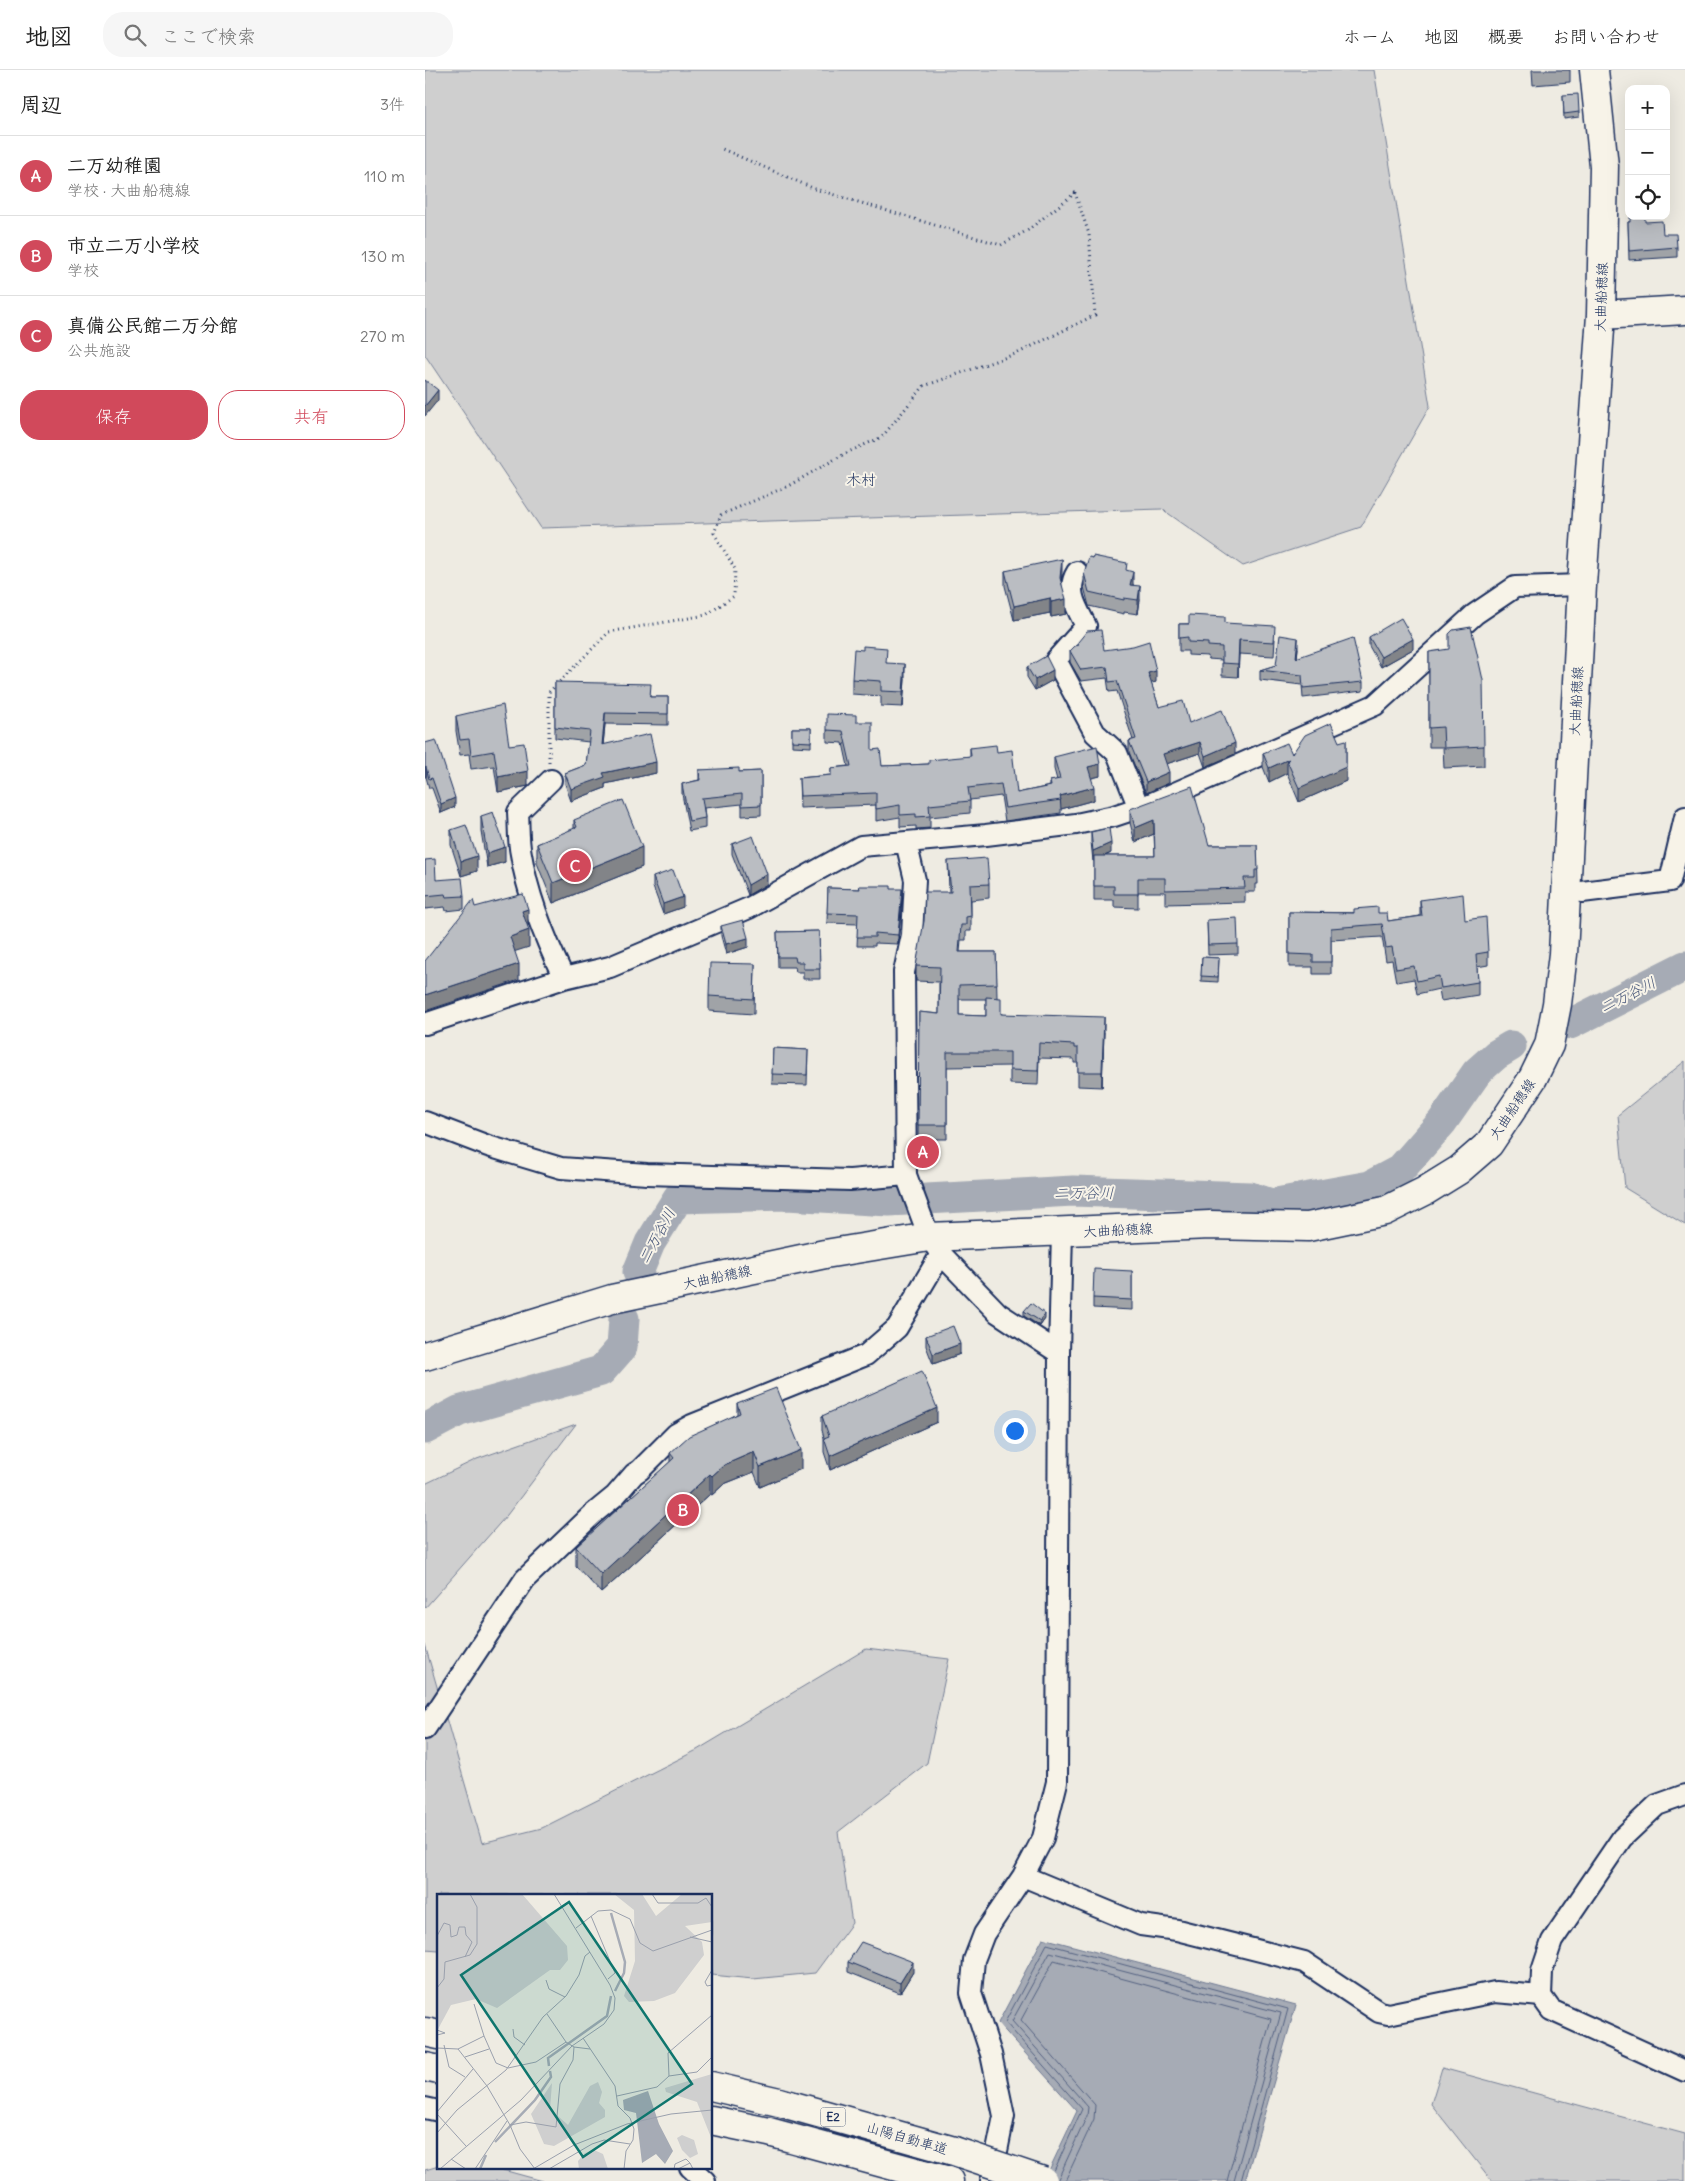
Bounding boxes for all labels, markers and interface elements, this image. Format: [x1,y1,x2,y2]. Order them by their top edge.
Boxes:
search box [103,12,453,57]
text: 地図 [25,21,73,51]
icon: search [121,21,149,49]
text: ここで検索 [161,24,256,48]
text: ホーム [1343,25,1396,48]
text: 地図 [1424,25,1460,48]
text: 概要 [1488,25,1524,48]
text: お問い合わせ [1552,25,1660,48]
map controls [1625,85,1670,220]
button: + [1625,85,1670,130]
text: 周辺 [20,91,62,118]
text: 3件 [380,94,405,114]
button: − [1625,130,1670,175]
text: 二万幼稚園 [67,153,162,177]
text: A [31,166,41,186]
text: 110 m [364,166,405,186]
button: locate [1625,175,1670,220]
text: 学校 · 大曲船穂線 [67,180,190,200]
text: 市立二万小学校 [67,233,200,257]
text: B [31,246,41,266]
text: 130 m [361,246,405,266]
text: 学校 [67,260,99,280]
street label: 大曲船穂線 [1591,262,1611,332]
text: 真備公民館二万分館 [67,313,238,337]
text: C [31,326,41,346]
text: 270 m [360,326,405,346]
text: 公共施設 [67,340,131,360]
button: 保存 [20,390,208,440]
button: 共有 [218,390,405,440]
district label: 木村 [846,470,876,489]
street label: 大曲船穂線 [1565,666,1587,736]
pin: C [559,847,591,885]
water label: 二万谷川 [1597,972,1659,1017]
street label: 大曲船穂線 [1485,1075,1539,1143]
pin: A [907,1133,939,1171]
water label: 二万谷川 [1054,1183,1114,1202]
water label: 二万谷川 [634,1205,679,1267]
street label: 大曲船穂線 [1083,1219,1153,1241]
street label: 大曲船穂線 [681,1261,753,1293]
your location [1002,1418,1028,1444]
pin: B [667,1491,699,1529]
inset map [437,1894,713,2168]
road number: E2 [821,2108,845,2126]
street label: 山陽自動車道 [864,2118,950,2158]

